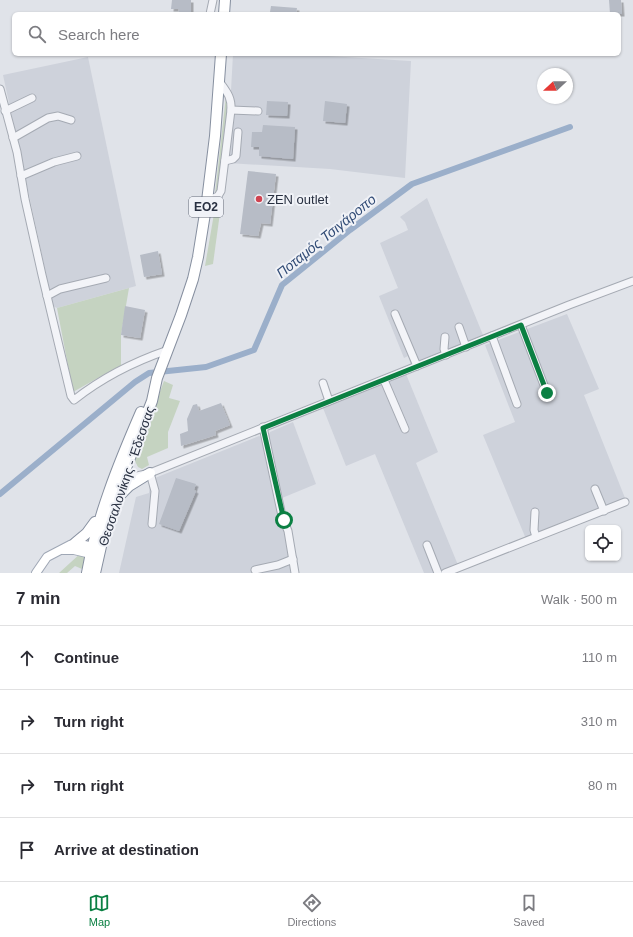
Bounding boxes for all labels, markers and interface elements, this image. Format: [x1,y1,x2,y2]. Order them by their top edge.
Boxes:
search box [12,12,621,56]
icon: search [26,23,48,45]
text: Search here [58,26,140,43]
north arrow [537,68,573,104]
water label: Ποταμός Τσιγάροπο [273,191,379,281]
place label: ZEN outlet [267,192,329,207]
marker: ZEN outlet [254,194,264,204]
road number: ΕΟ2 [189,197,223,217]
route end [538,384,556,402]
street label: Θεσσαλονίκης - Έδεσσας [95,404,157,548]
route start [275,511,293,529]
map controls [585,525,621,561]
button: locate [585,525,621,561]
text: 7 min [16,589,60,608]
text: Walk · 500 m [541,592,617,607]
icon: ahead [16,647,38,669]
text: Continue [54,649,119,666]
text: 110 m [582,650,617,665]
icon: right [16,711,38,733]
text: Turn right [54,713,124,730]
text: 310 m [581,714,617,729]
icon: right [16,775,38,797]
text: Turn right [54,777,124,794]
text: 80 m [588,778,617,793]
icon: arrive [16,839,38,861]
text: Arrive at destination [54,841,199,858]
tab: Map [88,892,110,928]
tab: Directions [287,892,336,928]
tab: Saved [513,892,544,928]

